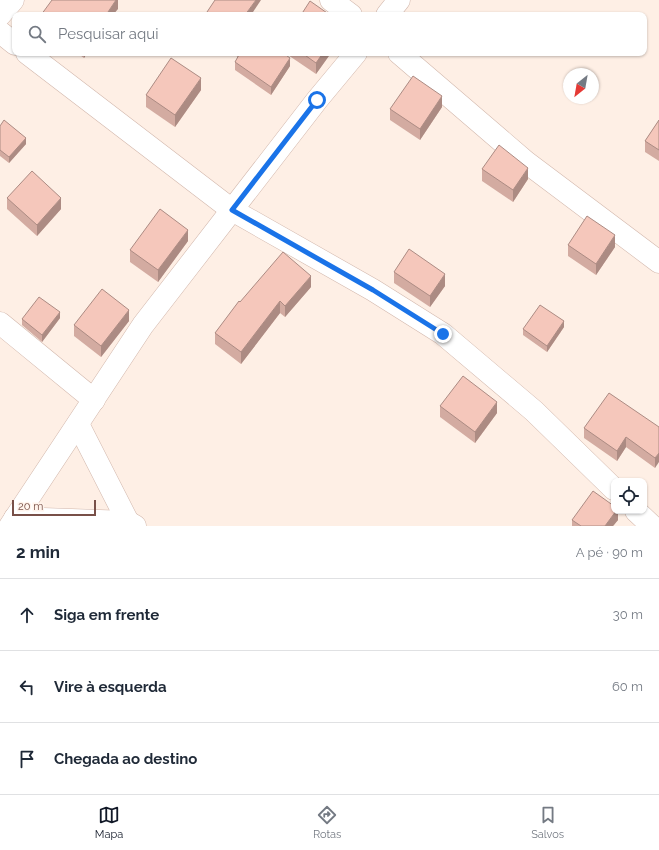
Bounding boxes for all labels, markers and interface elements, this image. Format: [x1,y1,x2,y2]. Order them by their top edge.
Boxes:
search box [12,12,647,56]
icon: search [26,23,48,45]
text: Pesquisar aqui [58,25,158,43]
north arrow [563,68,599,104]
route start [308,91,326,109]
route end [434,325,452,343]
map controls [611,478,647,514]
button: locate [611,478,647,514]
scale bar [12,498,96,517]
text: 20 m [18,500,43,513]
text: 2 min [16,542,60,562]
text: A pé · 90 m [576,545,643,560]
icon: ahead [16,604,38,626]
text: Siga em frente [54,606,159,624]
text: 30 m [613,607,643,622]
icon: left [16,676,38,698]
text: Vire à esquerda [54,678,167,696]
text: 60 m [612,679,643,694]
icon: arrive [16,748,38,770]
text: Chegada ao destino [54,750,197,768]
tab: Mapa [95,804,123,841]
tab: Rotas [313,804,341,841]
tab: Salvos [531,804,564,841]

